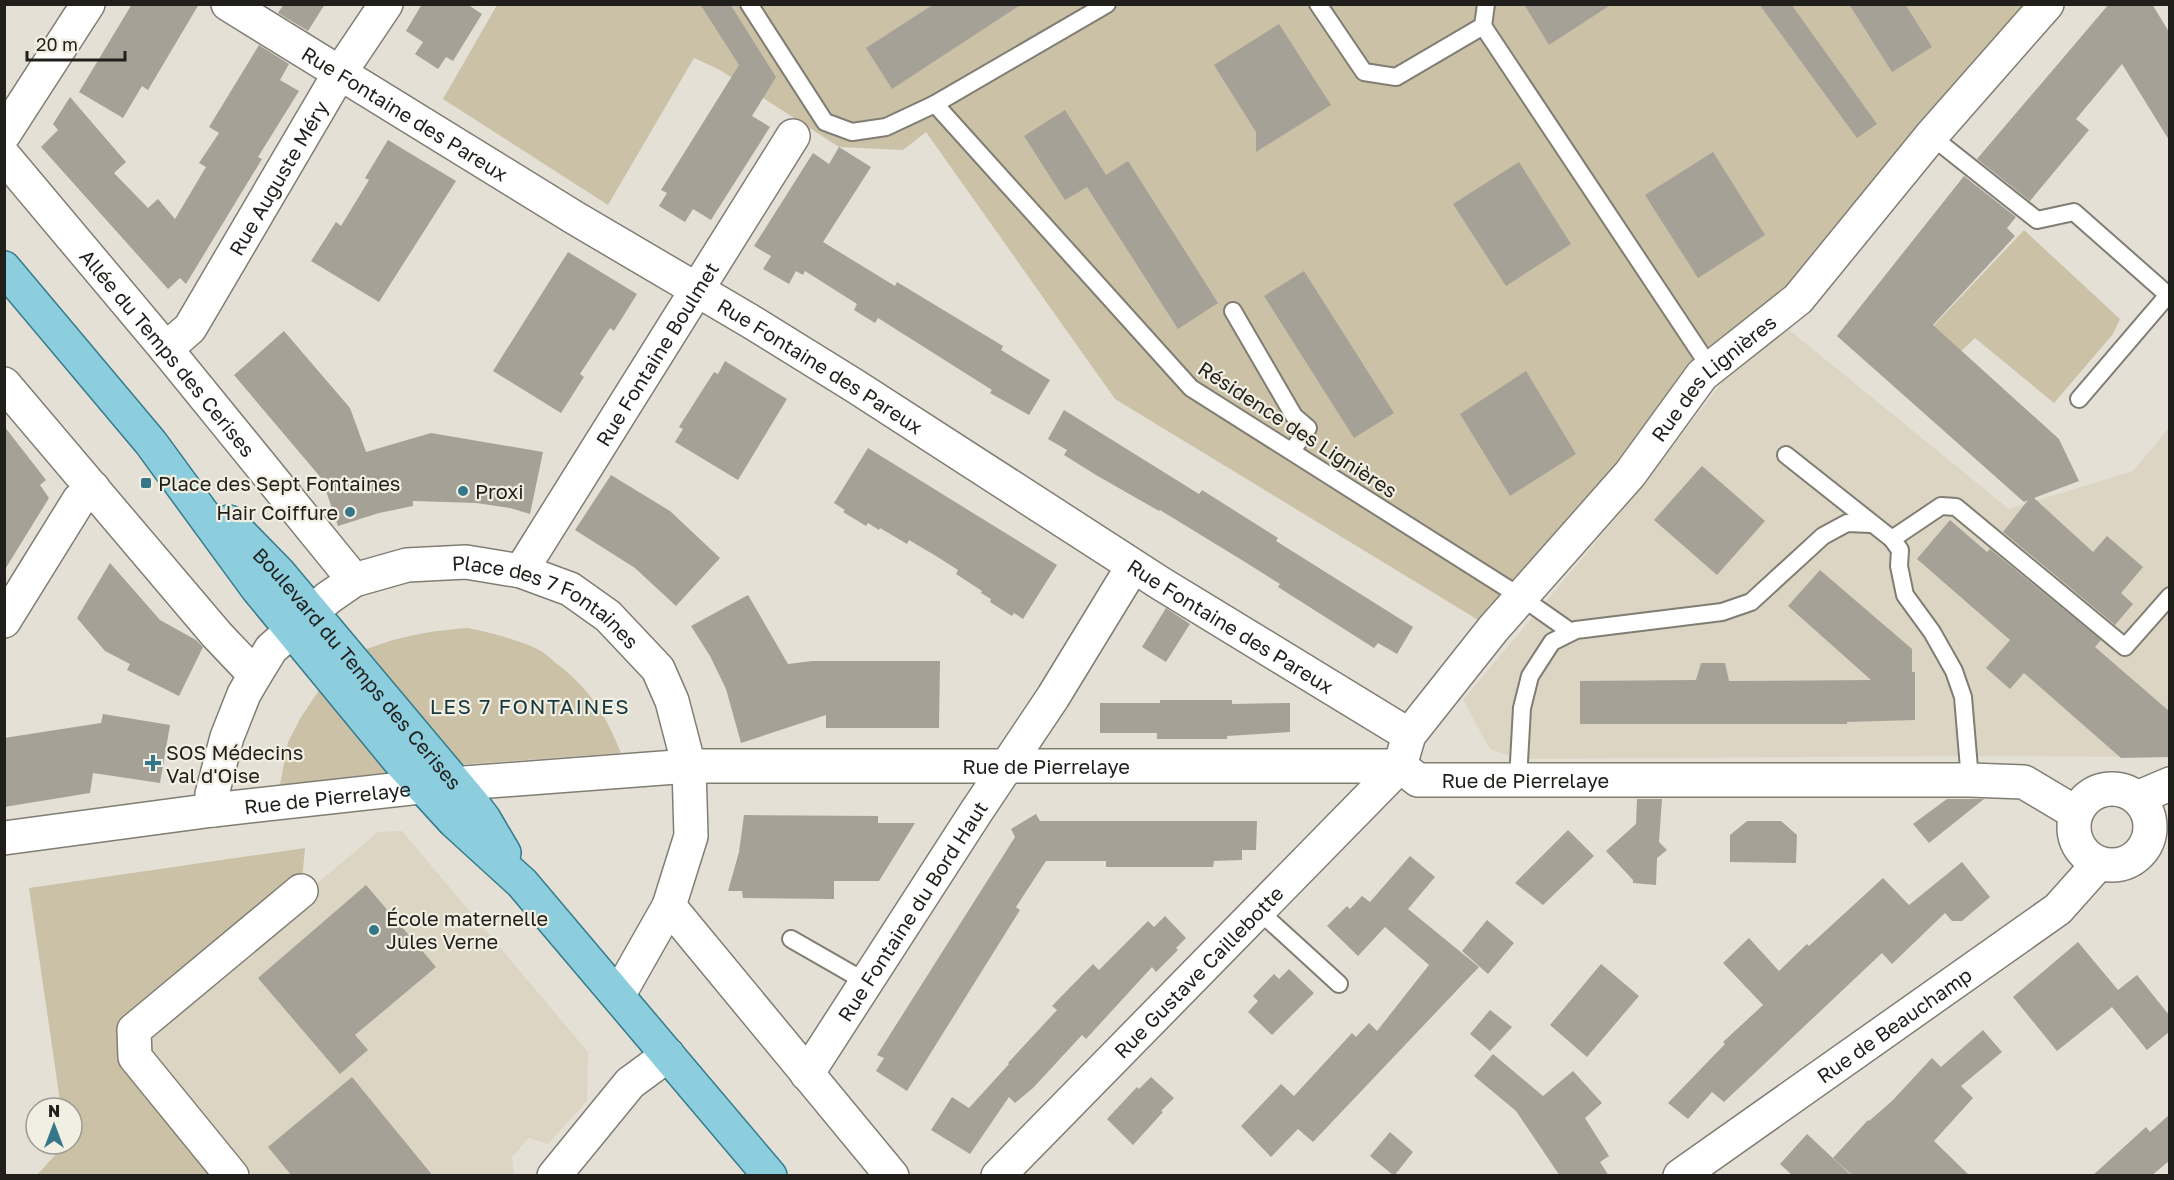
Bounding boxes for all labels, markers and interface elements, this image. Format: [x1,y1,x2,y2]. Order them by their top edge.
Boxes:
scale bar [27,24,124,62]
text: 20 m [36,33,78,55]
street label: Rue Fontaine des Pareux [298,41,512,186]
street label: Rue Auguste Méry [223,96,333,259]
street label: Allée du Temps des Cerises [75,244,260,461]
street label: Rue Fontaine Boulmet [590,257,723,450]
street label: Rue Fontaine des Pareux [713,293,927,439]
street label: Rue des Lignières [1646,309,1781,446]
street label: Résidence des Lignières [1194,356,1402,502]
place label: Place des Sept Fontaines [158,471,400,495]
marker: Place des Sept Fontaines [139,476,153,490]
place label: Proxi [475,479,524,503]
marker: Proxi [456,484,470,498]
place label: Hair Coiffure [216,500,338,524]
marker: Hair Coiffure [343,505,357,519]
street label: Boulevard du Temps des Cerises [249,542,467,794]
street label: Place des 7 Fontaines [451,550,644,653]
street label: Rue Fontaine des Pareux [1123,553,1338,698]
district label: LES 7 FONTAINES [430,693,630,719]
place label: SOS Médecins Val d'Oise [166,740,303,787]
marker: SOS Médecins Val d'Oise [144,754,162,772]
street label: Rue de Pierrelaye [962,754,1130,778]
street label: Rue de Pierrelaye [1441,768,1609,792]
street label: Rue de Pierrelaye [243,776,412,818]
street label: Rue Fontaine du Bord Haut [832,796,992,1026]
street label: Rue Gustave Caillebotte [1109,881,1288,1063]
place label: École maternelle Jules Verne [386,906,548,953]
marker: École maternelle Jules Verne [367,923,381,937]
street label: Rue de Beauchamp [1812,962,1976,1088]
north arrow [24,1096,84,1156]
text: N [48,1101,60,1121]

